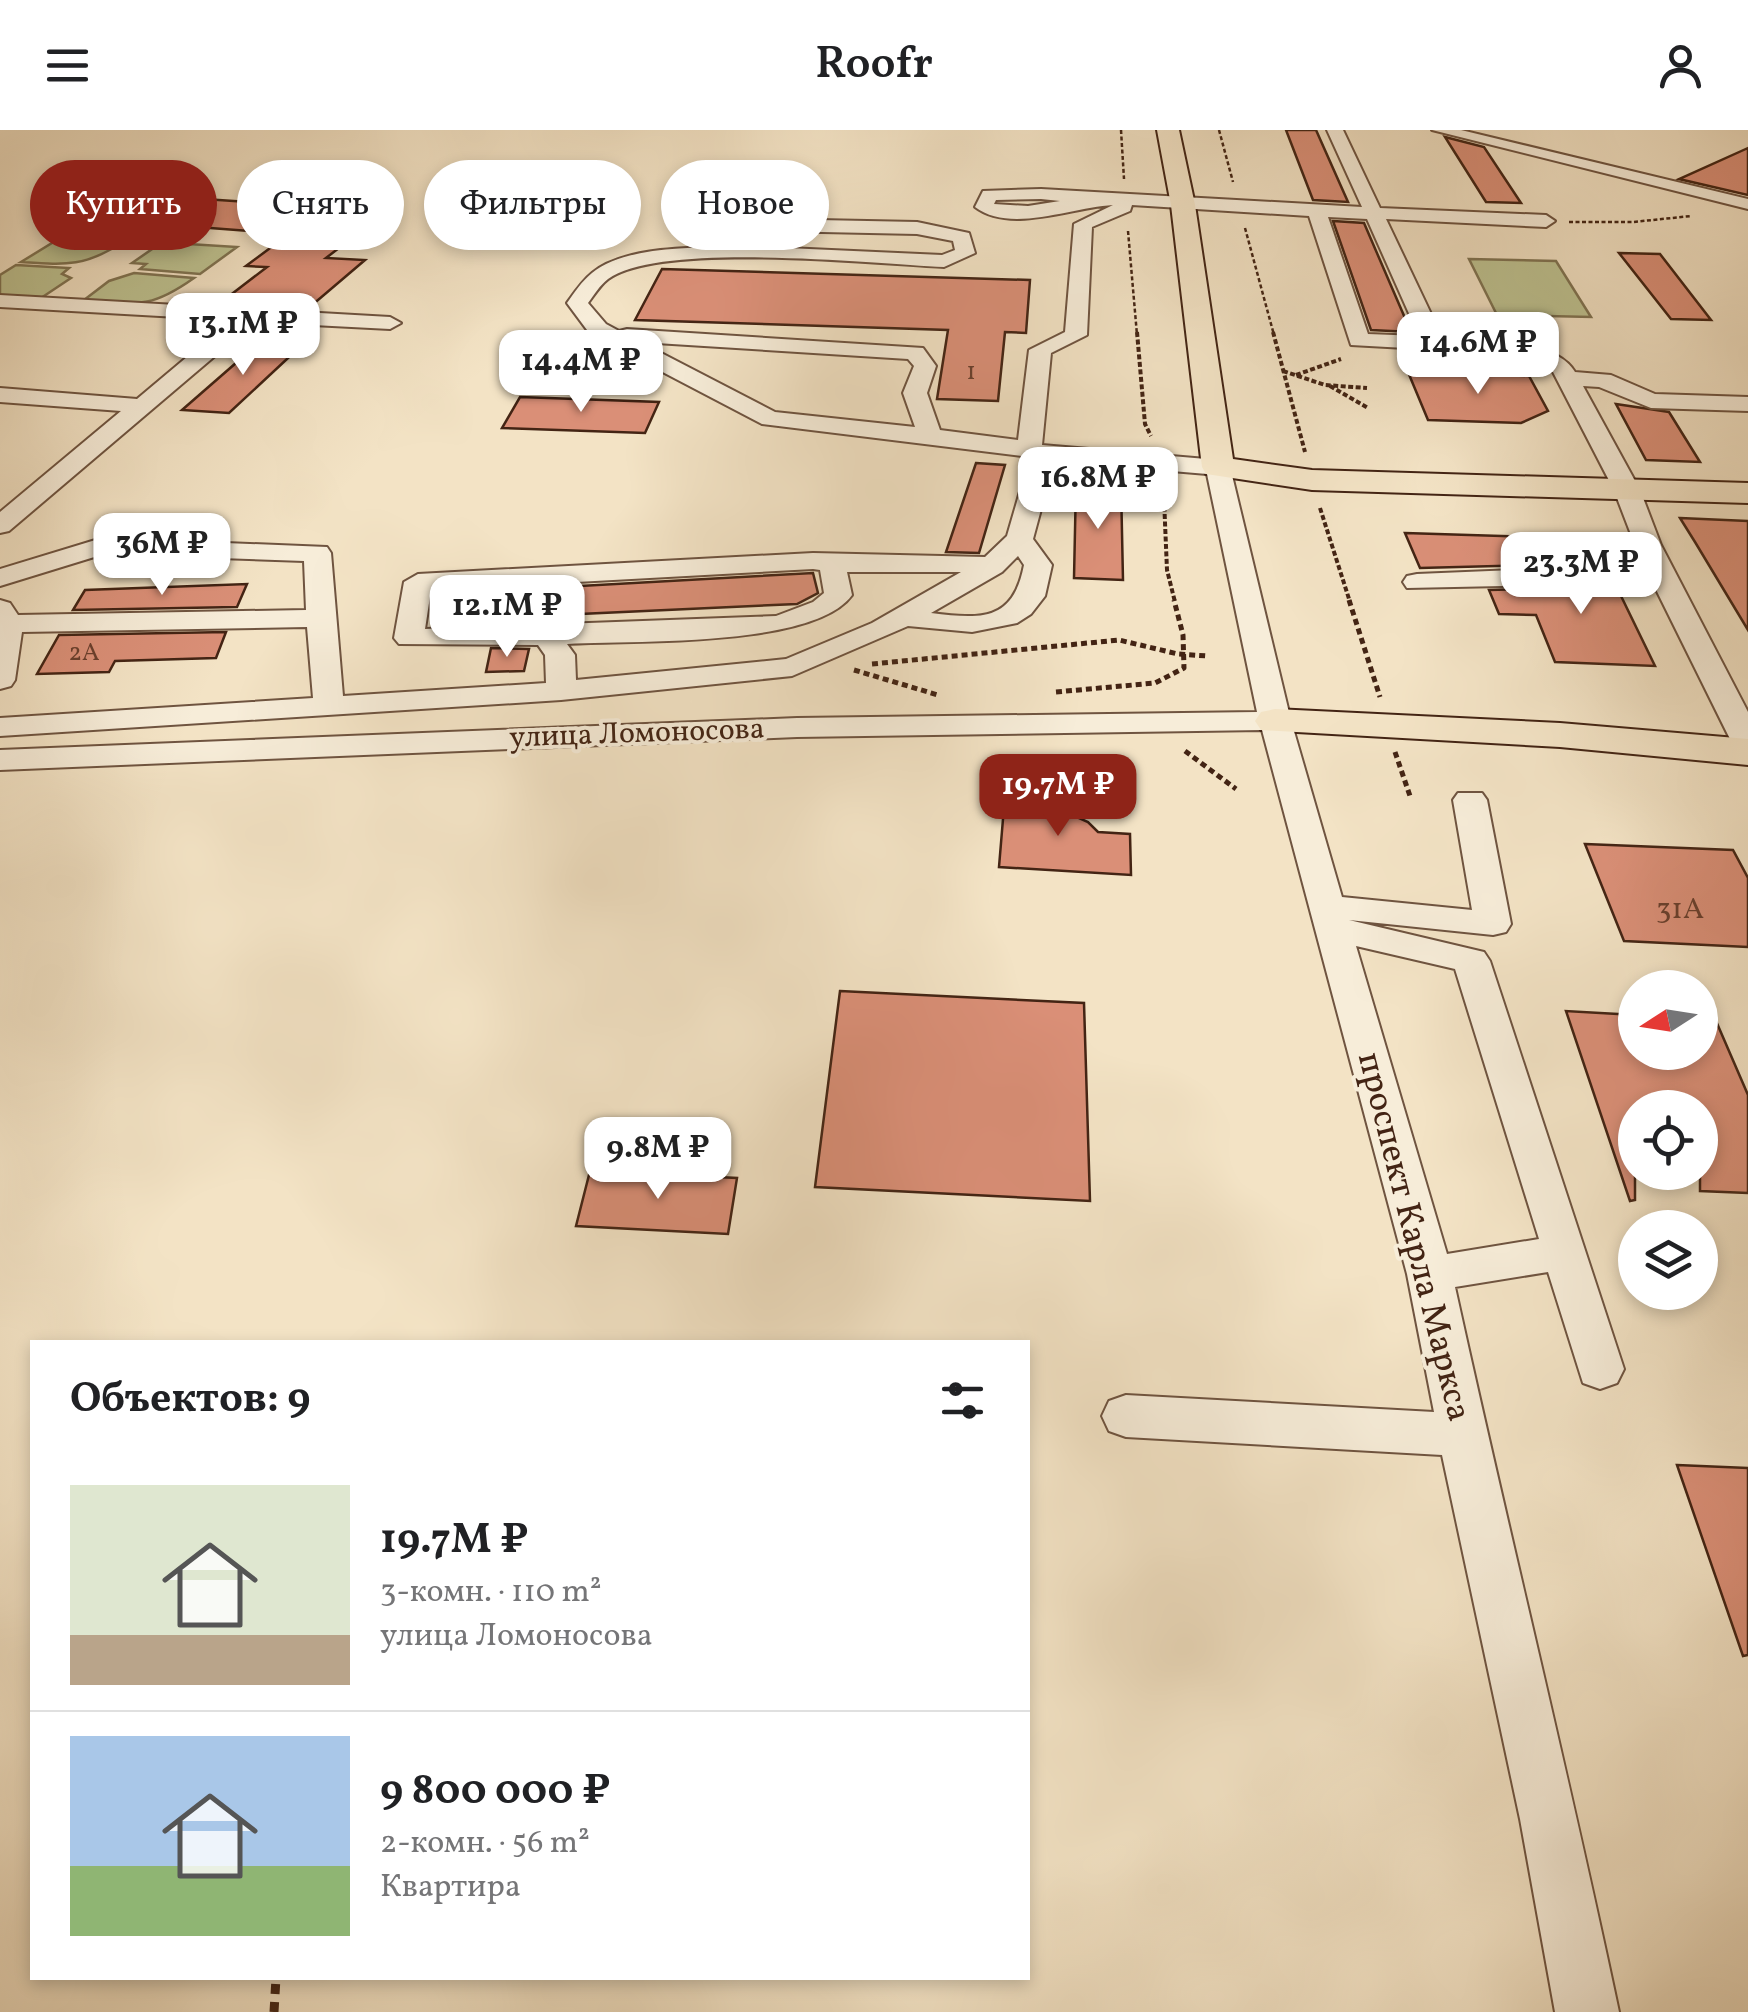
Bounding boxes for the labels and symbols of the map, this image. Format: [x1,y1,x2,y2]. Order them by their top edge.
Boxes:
pin: 13.1M ₽ [151,293,335,378]
pin: 14.6M ₽ [1386,312,1570,397]
pin: 14.4M ₽ [489,330,673,415]
house number: 1 [966,355,976,390]
pin: 16.8M ₽ [1006,447,1190,532]
pin: 36M ₽ [92,513,232,598]
pin: 23.3M ₽ [1489,532,1673,617]
pin: 12.1M ₽ [415,575,599,660]
house number: 2А [68,636,100,671]
street label: улица Ломоносова [509,709,765,759]
pin: 19.7M ₽ [966,754,1150,839]
house number: 31А [1656,889,1704,931]
north arrow [1618,970,1718,1070]
street label: проспект Карла Маркса [1344,1047,1482,1427]
pin: 9.8M ₽ [577,1117,739,1202]

